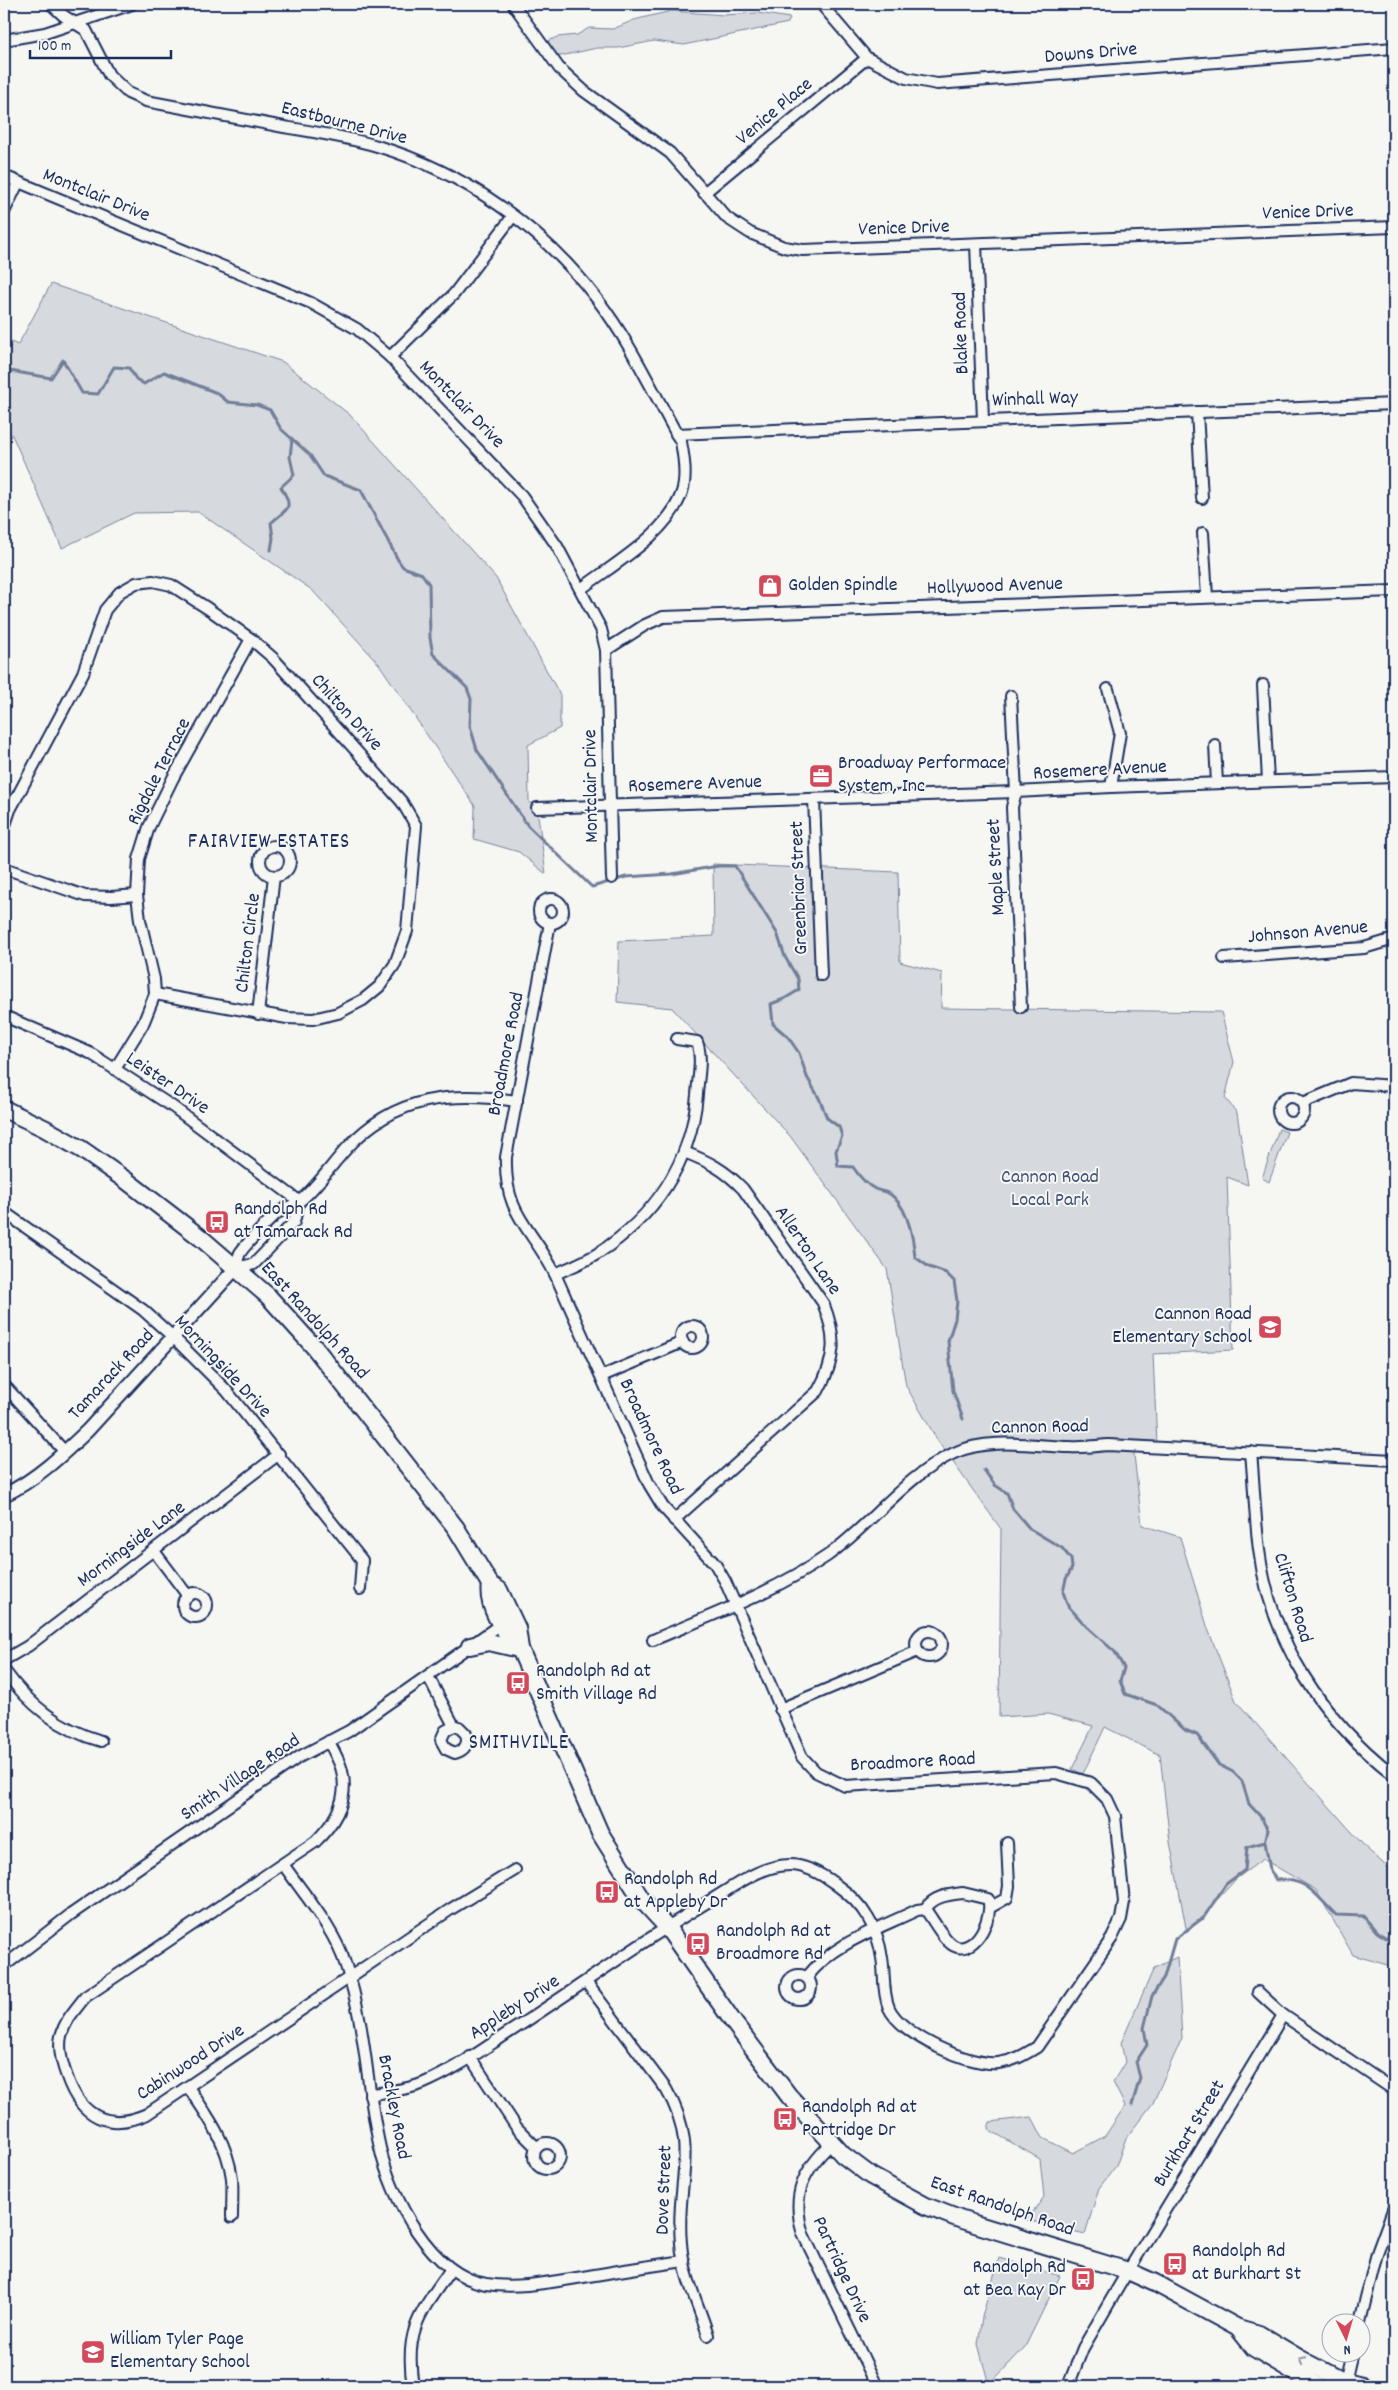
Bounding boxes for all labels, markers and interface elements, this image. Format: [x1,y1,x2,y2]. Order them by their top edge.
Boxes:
scale bar [30,28,171,60]
text: 100 m [38,36,71,58]
street label: Downs Drive [1044,36,1139,72]
street label: Venice Place [730,71,820,153]
street label: Eastbourne Drive [278,95,410,153]
street label: Montclair Drive [38,162,154,230]
street label: Venice Drive [1262,197,1354,229]
street label: Venice Drive [858,213,950,245]
street label: Blake Road [947,291,977,375]
street label: Montclair Drive [411,354,511,456]
street label: Winhall Way [992,384,1079,415]
street label: Hollywood Avenue [926,571,1064,603]
place label: Golden Spindle [788,572,898,600]
shop icon: Golden Spindle [757,573,783,599]
street label: Chilton Drive [303,668,389,758]
street label: Rigdale Terrace [121,713,199,830]
street label: Montclair Drive [577,729,607,843]
place label: Broadway Performace System, Inc [838,750,1006,801]
street label: Rosemere Avenue [1032,754,1168,788]
office icon: Broadway Performace System, Inc [808,763,834,789]
street label: Rosemere Avenue [628,769,763,801]
street label: Maple Street [980,818,1014,916]
street label: Greenbriar Street [784,821,816,955]
district label: FAIRVIEW ESTATES [188,828,350,858]
street label: Chilton Circle [229,891,269,994]
street label: Johnson Avenue [1247,914,1369,952]
street label: Broadmore Road [481,990,533,1118]
street label: Leister Drive [119,1046,215,1122]
park label: Cannon Road Local Park [1001,1164,1099,1215]
place label: Randolph Rd at Tamarack Rd [234,1196,353,1247]
street label: Allerton Lane [767,1201,847,1301]
bus stop icon: Randolph Rd at Tamarack Rd [204,1209,230,1235]
street label: East Randolph Road [253,1256,375,1386]
place label: Cannon Road Elementary School [1112,1301,1252,1352]
street label: Morningside Drive [167,1309,277,1425]
school or university icon: Cannon Road Elementary School [1257,1314,1283,1340]
street label: Tamarack Road [62,1323,162,1427]
street label: Broadmore Road [611,1374,689,1500]
street label: Cannon Road [991,1413,1089,1443]
street label: Morningside Lane [72,1495,192,1595]
street label: Clifton Road [1265,1550,1319,1646]
place label: Randolph Rd at Smith Village Rd [536,1658,657,1709]
bus stop icon: Randolph Rd at Smith Village Rd [505,1670,531,1696]
street label: Smith Village Road [176,1728,306,1828]
district label: SMITHVILLE [469,1729,569,1759]
street label: Broadmore Road [850,1746,976,1780]
place label: Randolph Rd at Appleby Dr [624,1866,728,1917]
bus stop icon: Randolph Rd at Appleby Dr [594,1879,620,1905]
place label: Randolph Rd at Broadmore Rd [716,1918,831,1969]
bus stop icon: Randolph Rd at Broadmore Rd [685,1931,711,1957]
street label: Appleby Drive [464,1968,566,2048]
street label: Cabinwood Drive [131,2017,251,2109]
street label: Brackley Road [369,2052,417,2162]
street label: Burkhart Street [1147,2075,1233,2193]
place label: Randolph Rd at Partridge Dr [802,2094,917,2145]
bus stop icon: Randolph Rd at Partridge Dr [772,2106,798,2132]
street label: Dove Street [649,2145,681,2235]
street label: East Randolph Road [926,2169,1078,2245]
street label: Partridge Drive [804,2212,878,2328]
place label: Randolph Rd at Burkhart St [1192,2238,1301,2289]
bus stop icon: Randolph Rd at Burkhart St [1162,2251,1188,2277]
place label: Randolph Rd at Bea Kay Dr [963,2254,1067,2305]
bus stop icon: Randolph Rd at Bea Kay Dr [1070,2266,1096,2292]
north arrow [1320,2312,1370,2362]
place label: William Tyler Page Elementary School [110,2326,250,2377]
school or university icon: William Tyler Page Elementary School [80,2339,106,2365]
text: N [1343,2339,1351,2359]
one-way arrow [1298,2356,1307,2366]

